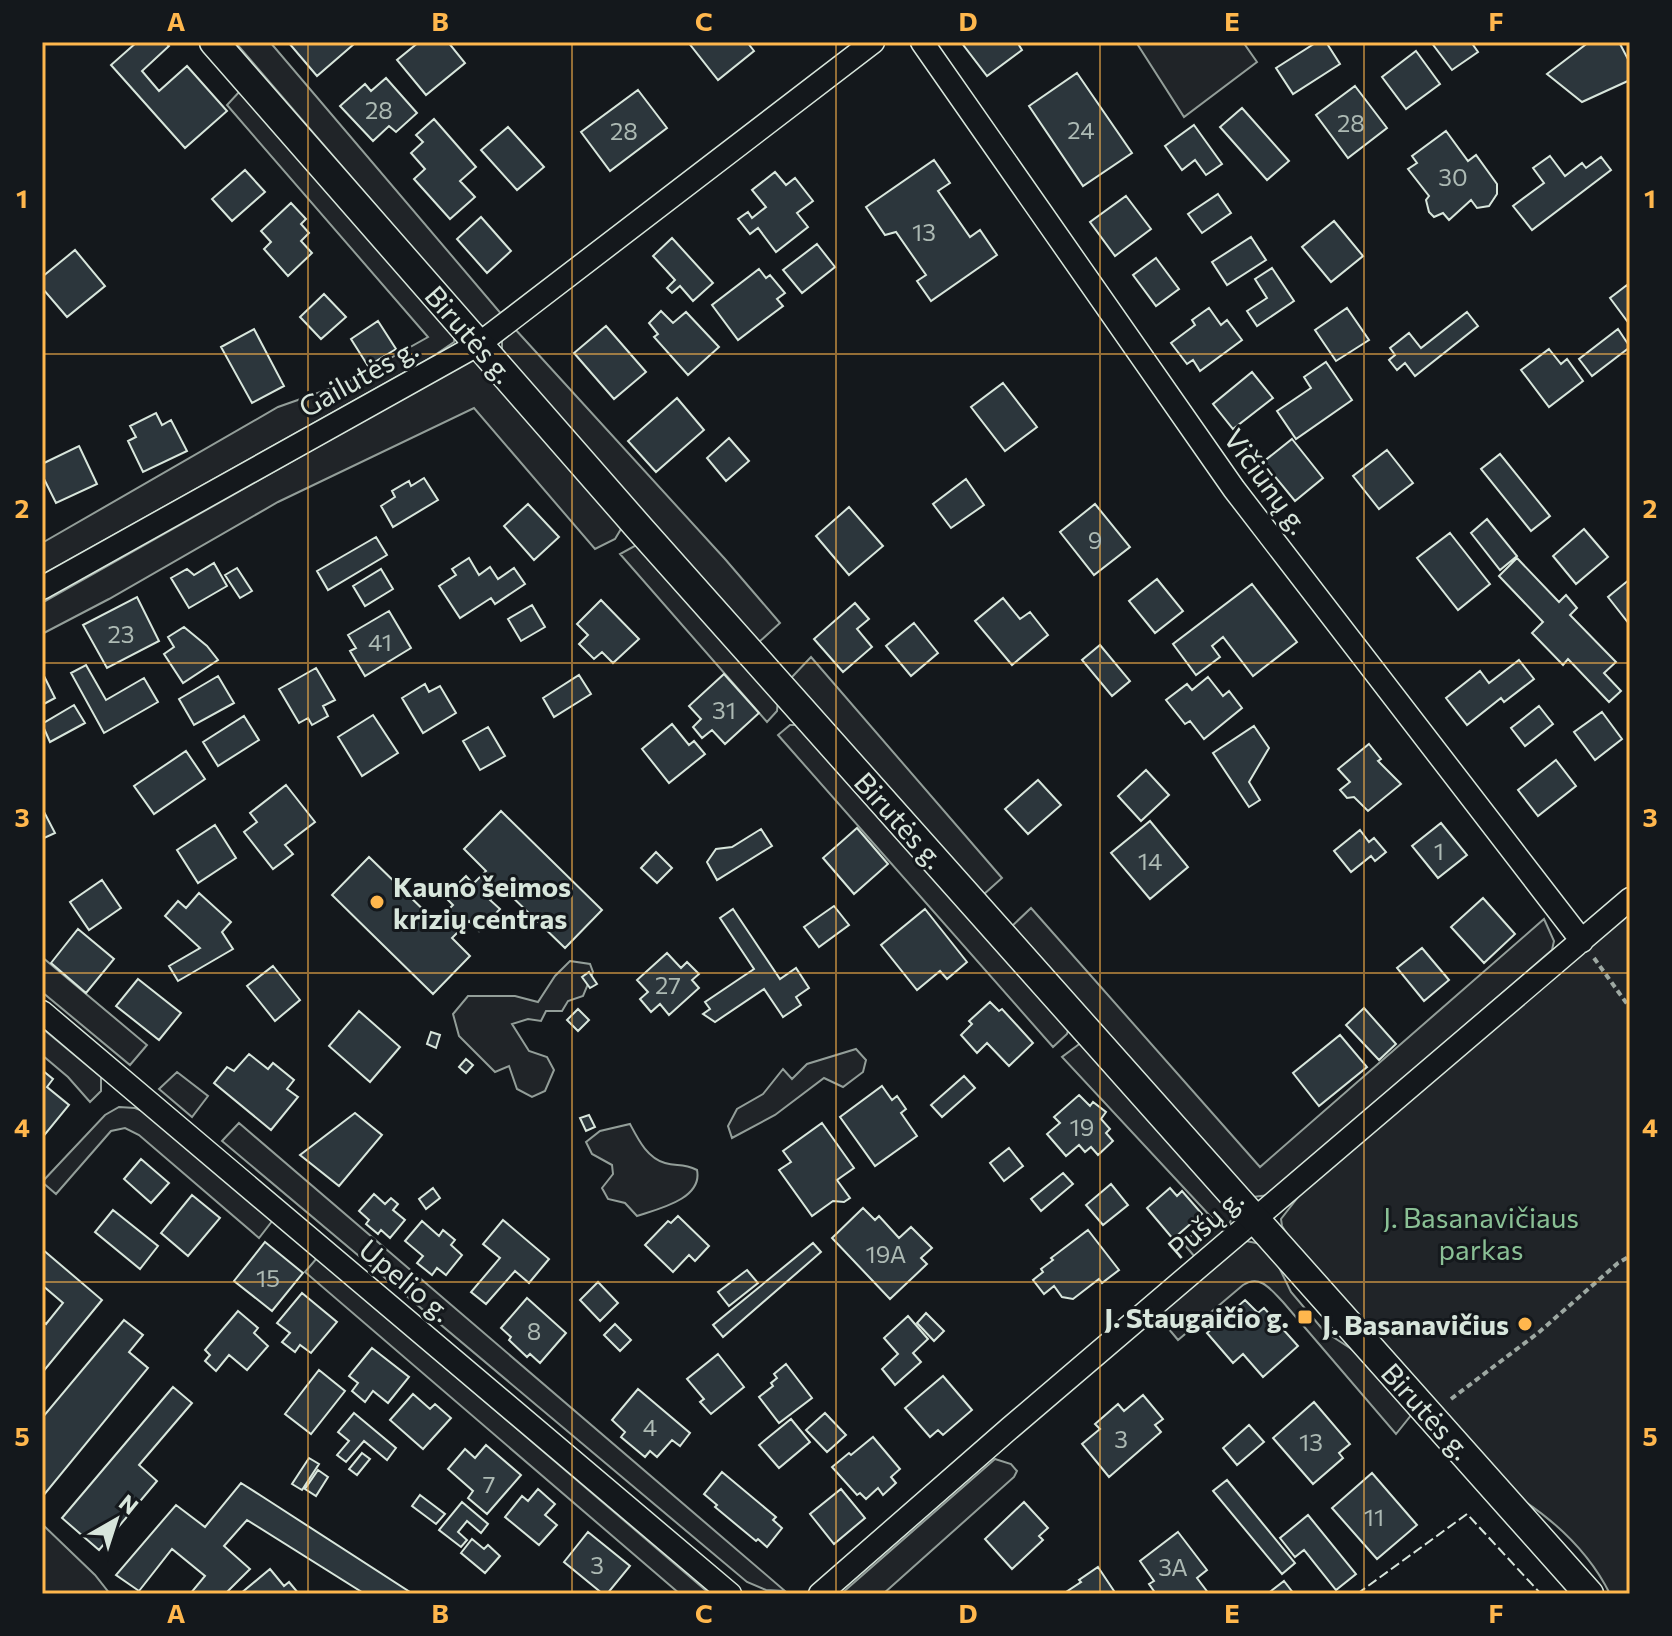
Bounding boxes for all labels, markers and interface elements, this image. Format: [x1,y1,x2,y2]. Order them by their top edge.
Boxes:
text: A [167,5,186,36]
text: B [431,5,449,36]
text: C [695,5,713,36]
text: D [958,5,978,36]
text: E [1224,5,1240,36]
text: F [1488,5,1504,36]
house number: 28 [365,95,393,124]
house number: 28 [1337,108,1365,137]
house number: 24 [1067,115,1095,144]
house number: 28 [610,116,638,145]
house number: 30 [1438,162,1468,191]
text: 1 [16,182,28,213]
text: 1 [1644,182,1656,213]
house number: 13 [912,217,936,246]
street label: Birutės g. [418,278,522,390]
street label: Gailutės g. [292,330,424,424]
street label: Vičiūnų g. [1217,422,1317,540]
text: 2 [15,492,29,523]
text: 2 [1643,492,1657,523]
house number: 9 [1088,525,1102,554]
house number: 23 [107,619,135,648]
house number: 41 [368,627,392,656]
house number: 31 [712,695,736,724]
street label: Birutės g. [848,765,952,875]
text: 3 [14,801,30,832]
text: 3 [1642,801,1658,832]
house number: 1 [1434,836,1444,865]
house number: 14 [1138,846,1162,875]
place label: Kauno šeimos krizių centras [393,869,571,935]
marker: Kauno šeimos krizių centras [368,893,386,911]
house number: 27 [655,970,681,999]
text: 4 [14,1111,30,1142]
text: 4 [1642,1111,1658,1142]
house number: 19 [1070,1112,1094,1141]
street label: Pušų g. [1160,1181,1250,1265]
park label: J. Basanavičiaus parkas [1383,1200,1579,1266]
street label: Upelio g. [353,1232,459,1328]
house number: 19A [866,1239,906,1268]
house number: 15 [256,1263,280,1292]
place label: J. Staugaičio g. [1104,1300,1289,1334]
place label: J. Basanavičius [1322,1307,1509,1341]
marker: J. Staugaičio g. [1296,1308,1314,1326]
marker: J. Basanavičius [1516,1315,1534,1333]
house number: 8 [527,1316,541,1345]
street label: Birutės g. [1375,1356,1479,1466]
house number: 4 [643,1412,657,1441]
text: 5 [14,1420,30,1451]
text: 5 [1642,1420,1658,1451]
house number: 3 [1114,1424,1128,1453]
house number: 13 [1299,1427,1323,1456]
house number: 7 [483,1469,495,1498]
north arrow [76,1480,156,1560]
text: N [114,1488,144,1520]
house number: 11 [1364,1502,1384,1531]
house number: 3 [590,1550,604,1579]
house number: 3A [1158,1552,1188,1581]
text: A [167,1597,186,1628]
text: B [431,1597,449,1628]
text: C [695,1597,713,1628]
text: D [958,1597,978,1628]
text: E [1224,1597,1240,1628]
text: F [1488,1597,1504,1628]

